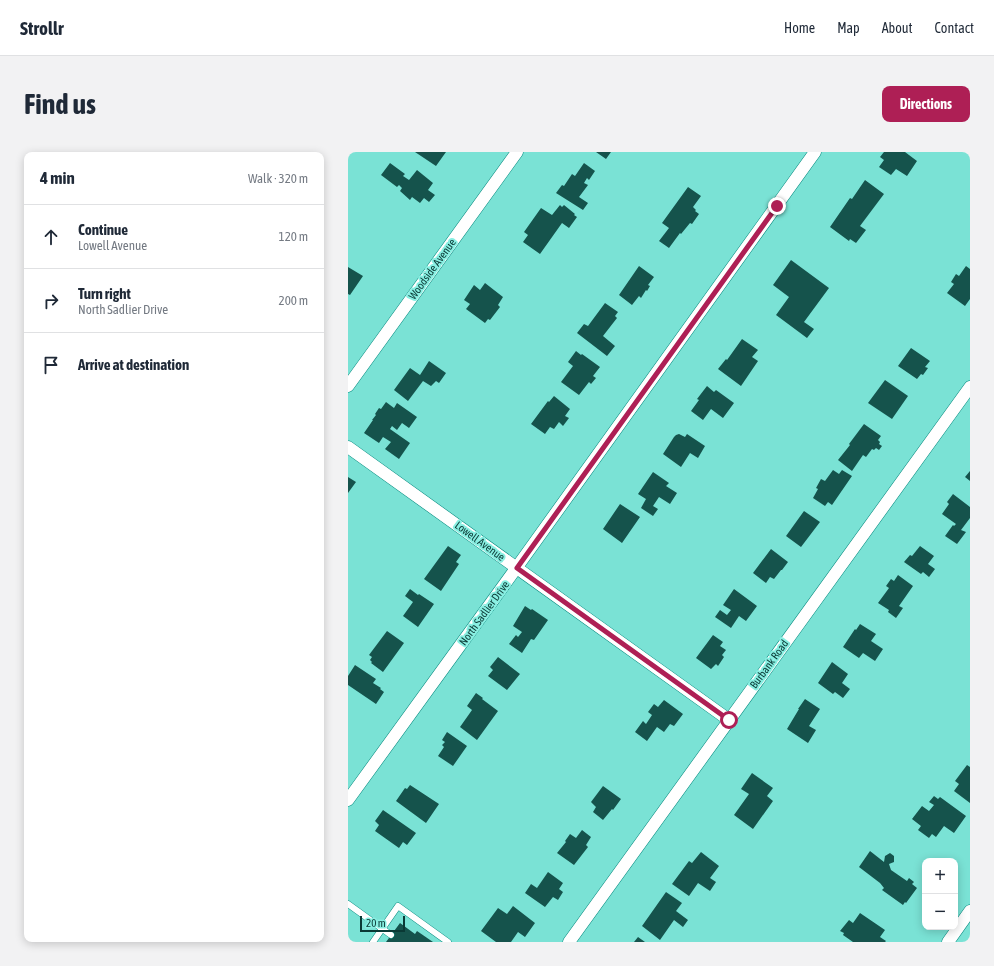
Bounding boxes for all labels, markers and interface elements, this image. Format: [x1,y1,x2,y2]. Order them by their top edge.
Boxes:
text: Strollr [20,17,64,39]
text: Home [784,20,815,36]
text: Map [837,20,860,36]
text: About [882,20,913,36]
text: Contact [935,20,974,36]
button: Directions [882,86,970,122]
text: Find us [24,88,96,120]
text: 4 min [40,168,75,188]
text: Walk · 320 m [248,171,308,186]
route end [768,197,786,215]
text: Continue [78,221,128,238]
icon: ahead [40,226,62,248]
text: 120 m [279,229,308,244]
street label: Woodside Avenue [406,236,458,302]
text: Lowell Avenue [78,238,147,253]
text: Turn right [78,285,131,302]
icon: right [40,290,62,312]
text: 200 m [279,293,308,308]
text: North Sadlier Drive [78,302,168,317]
icon: arrive [40,354,62,376]
text: Arrive at destination [78,356,189,373]
street label: Lowell Avenue [453,519,507,563]
street label: North Sadlier Drive [457,579,511,647]
street label: Burbank Road [747,637,791,691]
route start [720,711,738,729]
map controls [922,858,958,930]
button: + [922,858,958,894]
button: − [922,894,958,930]
scale bar [360,914,405,933]
text: 20 m [366,917,386,929]

